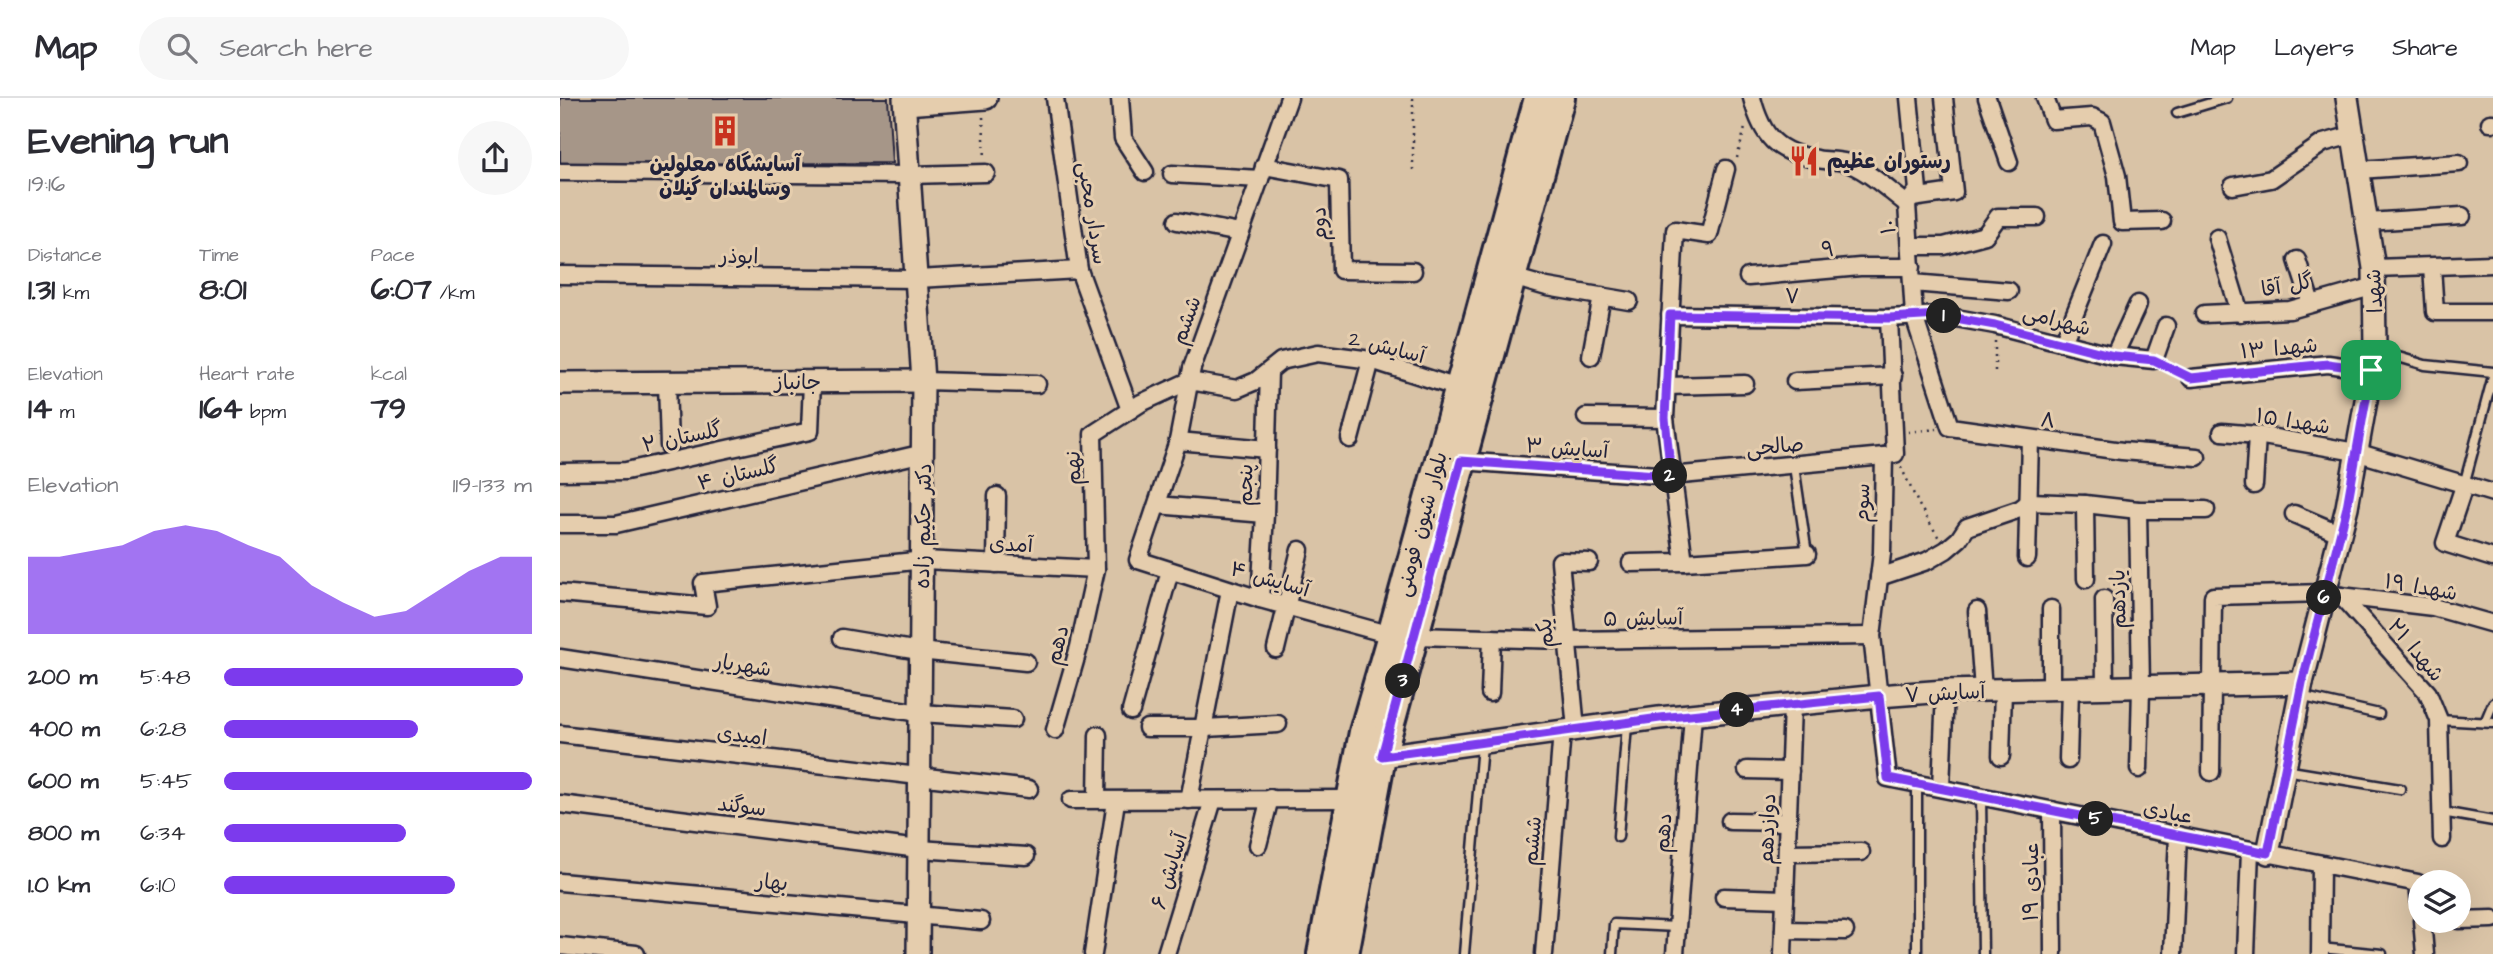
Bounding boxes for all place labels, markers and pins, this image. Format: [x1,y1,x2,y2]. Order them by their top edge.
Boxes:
building icon: آسایشگاه معلولین وسالمندان گیلان [708,114,742,148]
restaurant icon: رستوران عظیم [1787,144,1821,178]
place label: رستوران عظیم [1827,147,1951,177]
place label: آسایشگاه معلولین وسالمندان گیلان [650,150,802,203]
pin: 1 [1926,298,1962,333]
pin [2341,340,2401,400]
pin: 2 [1652,458,1688,494]
pin: 6 [2306,580,2342,616]
pin: 3 [1386,664,1420,698]
pin: 4 [1720,692,1754,728]
pin: 5 [2078,802,2114,836]

